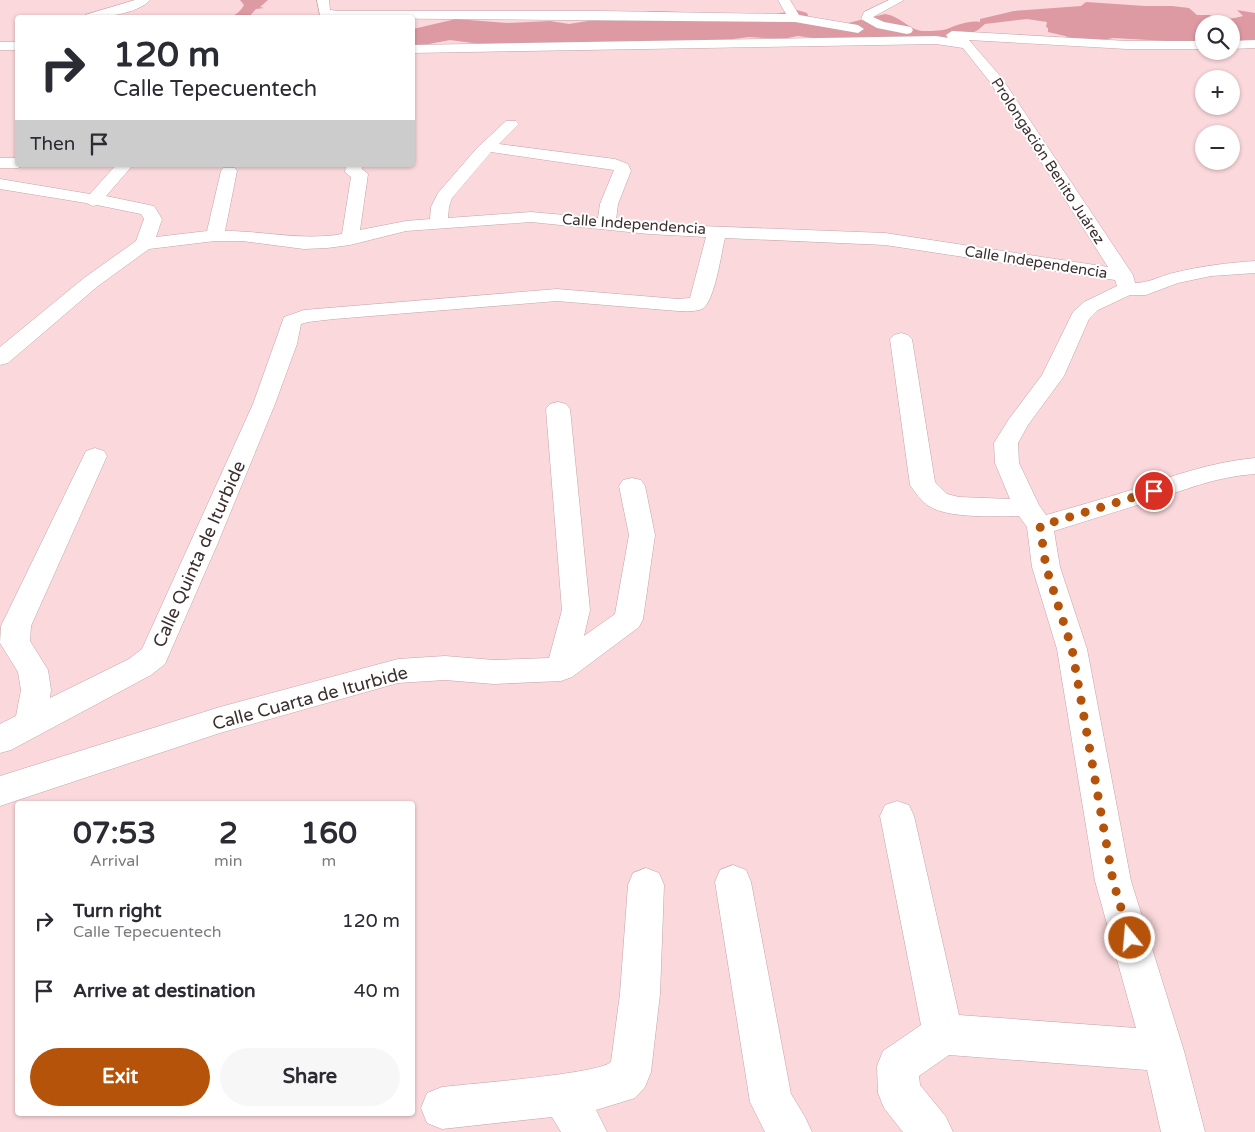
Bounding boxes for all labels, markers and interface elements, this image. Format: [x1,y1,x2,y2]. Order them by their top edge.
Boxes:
map controls [1195,15,1240,170]
button: search [1195,15,1240,60]
text: 120 m [113,34,220,76]
icon: right [30,35,95,100]
button: + [1195,70,1240,115]
street label: Prolongación Benito Juárez [987,74,1109,248]
text: Calle Tepecuentech [113,76,317,102]
button: − [1195,125,1240,170]
icon: arrive [85,130,113,158]
text: Then [30,133,75,155]
street label: Calle Independencia [561,210,707,238]
street label: Calle Independencia [963,242,1109,282]
street label: Calle Quinta de Iturbide [148,457,250,651]
pin [1133,470,1175,512]
icon: arrive [1140,477,1168,505]
street label: Calle Cuarta de Iturbide [210,661,410,735]
text: 07:53 [73,815,156,852]
text: 2 [219,815,238,852]
text: 160 [301,815,357,852]
text: Arrival [90,851,139,871]
text: min [214,851,243,871]
text: m [321,851,336,871]
text: Turn right [73,900,161,922]
icon: right [30,907,58,935]
text: 120 m [342,910,400,932]
position arrow [1103,911,1155,963]
text: Calle Tepecuentech [73,922,221,942]
icon: arrive [30,977,58,1005]
text: Arrive at destination [73,980,256,1002]
text: 40 m [354,980,400,1002]
button: Exit [30,1048,210,1106]
button: Share [220,1048,400,1106]

